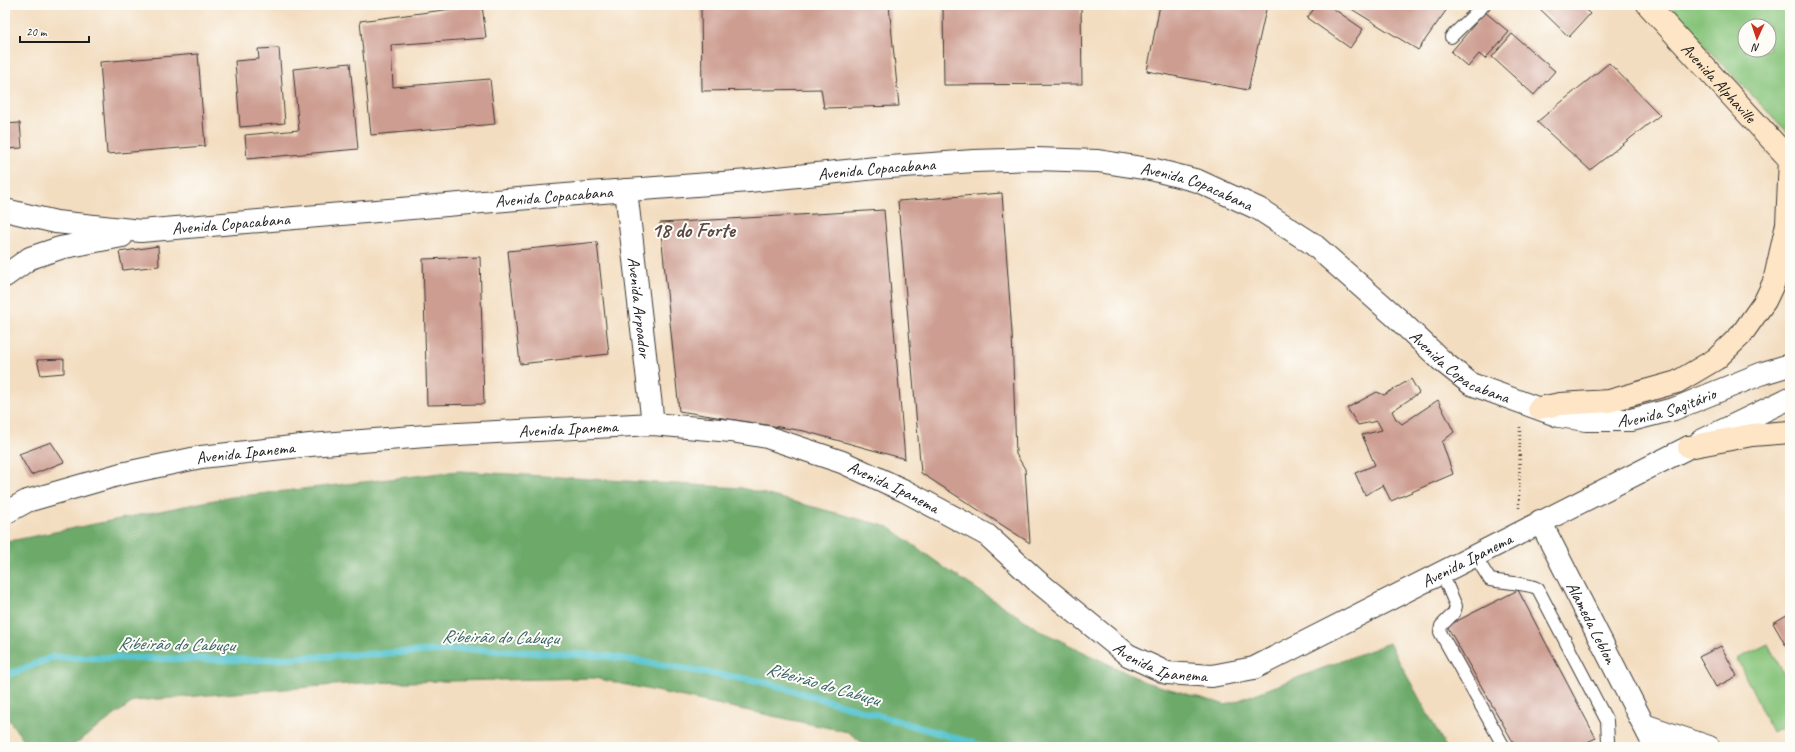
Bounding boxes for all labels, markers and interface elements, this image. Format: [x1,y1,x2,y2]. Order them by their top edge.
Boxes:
scale bar [20,18,89,44]
north arrow [1737,18,1777,58]
text: 20 m [26,24,48,40]
street label: Avenida Alphaville [1677,38,1762,128]
text: N [1751,41,1760,55]
street label: Avenida Copacabana [817,153,937,184]
street label: Avenida Copacabana [1139,157,1257,216]
street label: Avenida Copacabana [494,181,614,211]
street label: Avenida Copacabana [171,208,292,239]
district label: 18 do Forte [651,217,737,243]
street label: Avenida Arpoador [623,256,656,360]
street label: Avenida Copacabana [1405,325,1514,408]
street label: Avenida Sagitário [1618,382,1720,431]
street label: Avenida Ipanema [518,415,620,441]
street label: Avenida Ipanema [194,436,297,468]
street label: Avenida Ipanema [845,456,945,519]
street label: Avenida Ipanema [1418,527,1517,592]
street label: Alameda Leblon [1562,578,1622,668]
water label: Ribeirão do Cabuçu [442,625,562,649]
water label: Ribeirão do Cabuçu [118,632,238,656]
street label: Avenida Ipanema [1109,637,1210,686]
water label: Ribeirão do Cabuçu [764,657,885,712]

